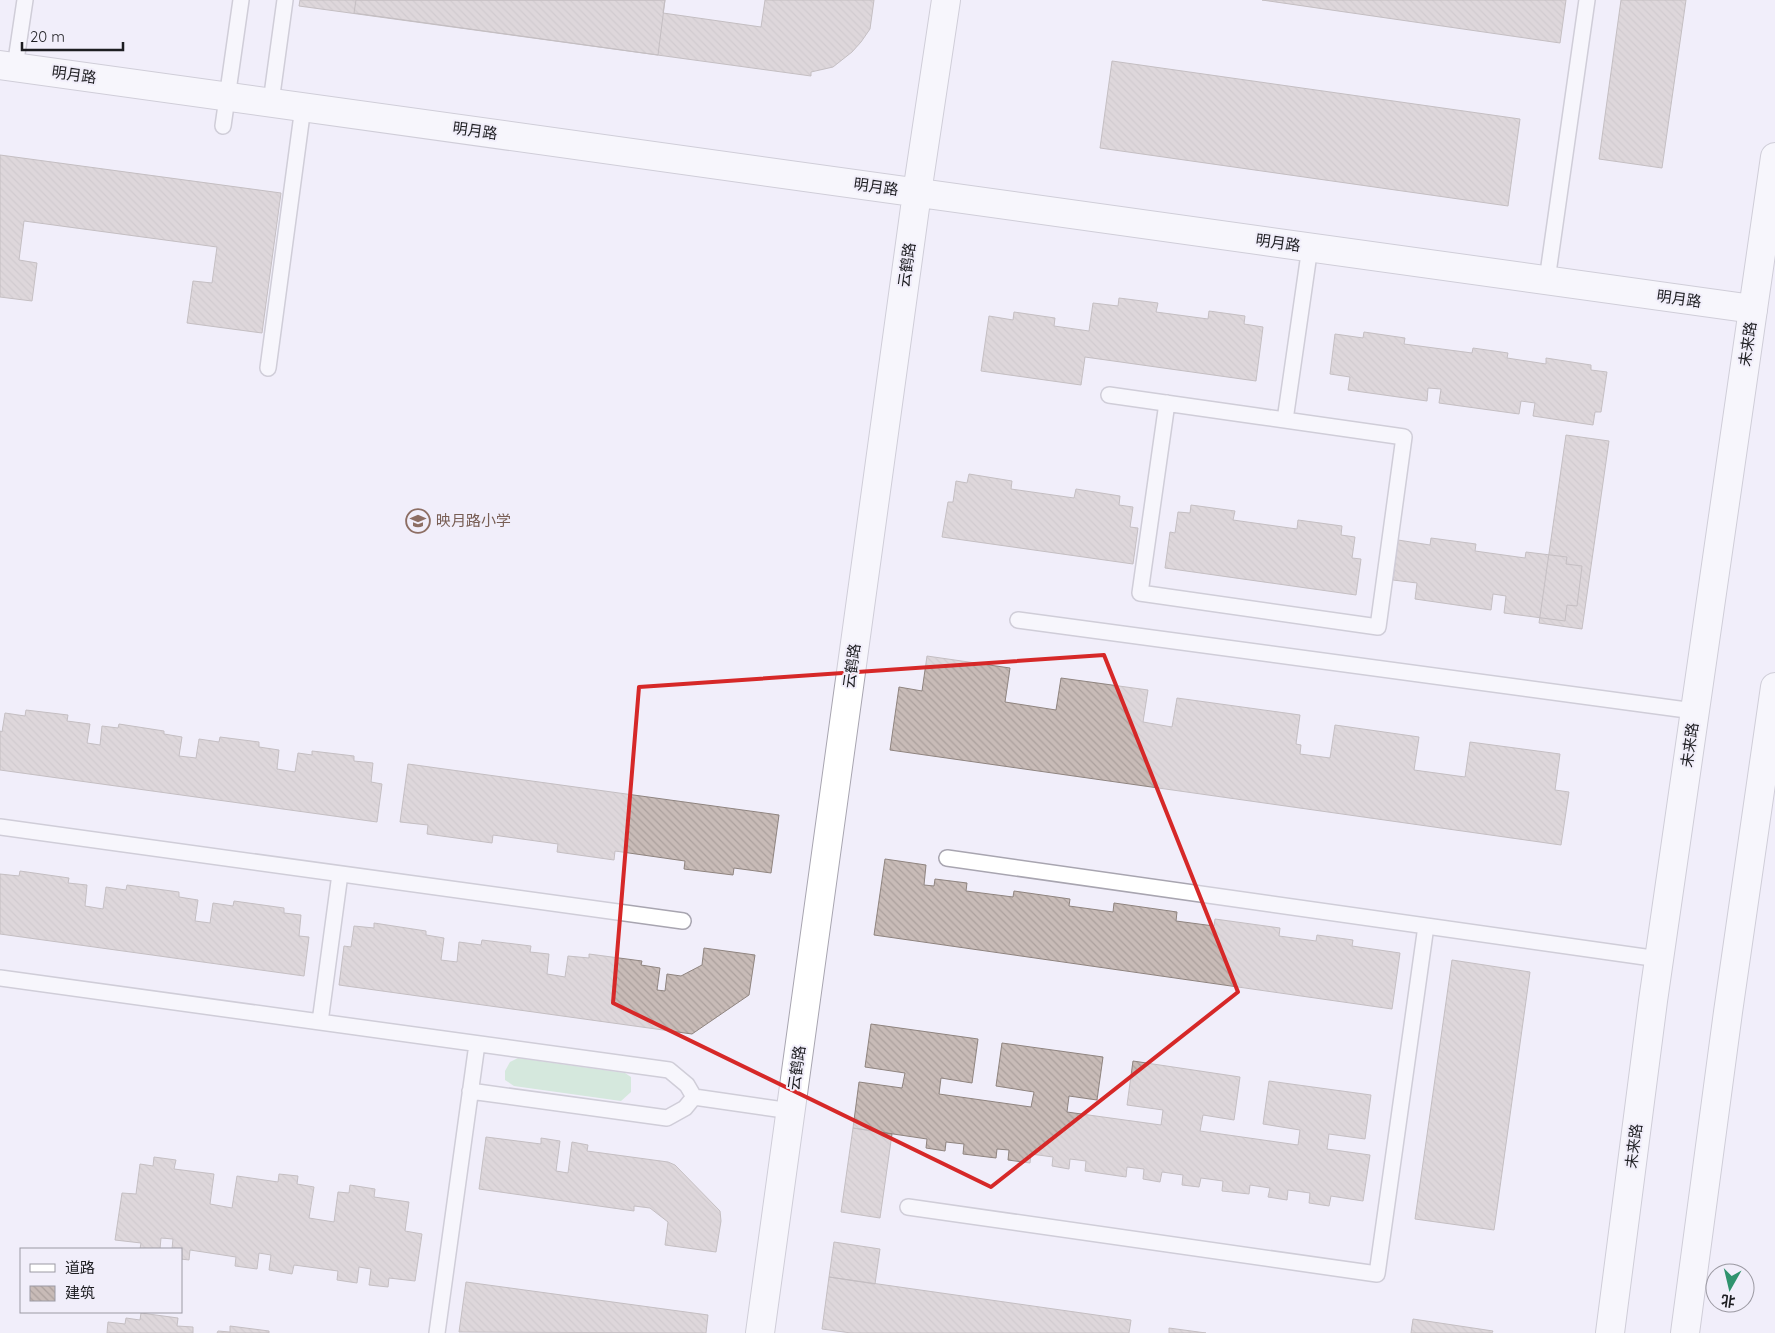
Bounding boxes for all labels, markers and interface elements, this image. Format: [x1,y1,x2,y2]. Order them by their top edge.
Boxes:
scale bar [22,20,124,52]
text: 20 m [30,27,65,46]
street label: 明月路 [50,62,98,87]
street label: 明月路 [451,118,499,143]
street label: 明月路 [852,174,900,199]
street label: 明月路 [1254,230,1302,255]
street label: 云鹤路 [894,241,919,289]
street label: 明月路 [1655,286,1703,311]
street label: 未来路 [1735,320,1760,368]
school or university icon: 映月路小学 [405,508,431,534]
place label: 映月路小学 [436,511,511,530]
street label: 云鹤路 [839,642,864,690]
street label: 未来路 [1677,721,1702,769]
street label: 云鹤路 [784,1044,809,1092]
street label: 未来路 [1621,1122,1646,1169]
legend [20,1248,182,1313]
text: 道路 [65,1258,95,1277]
north arrow [1705,1263,1755,1313]
text: 建筑 [65,1283,95,1302]
text: 北 [1720,1291,1736,1311]

